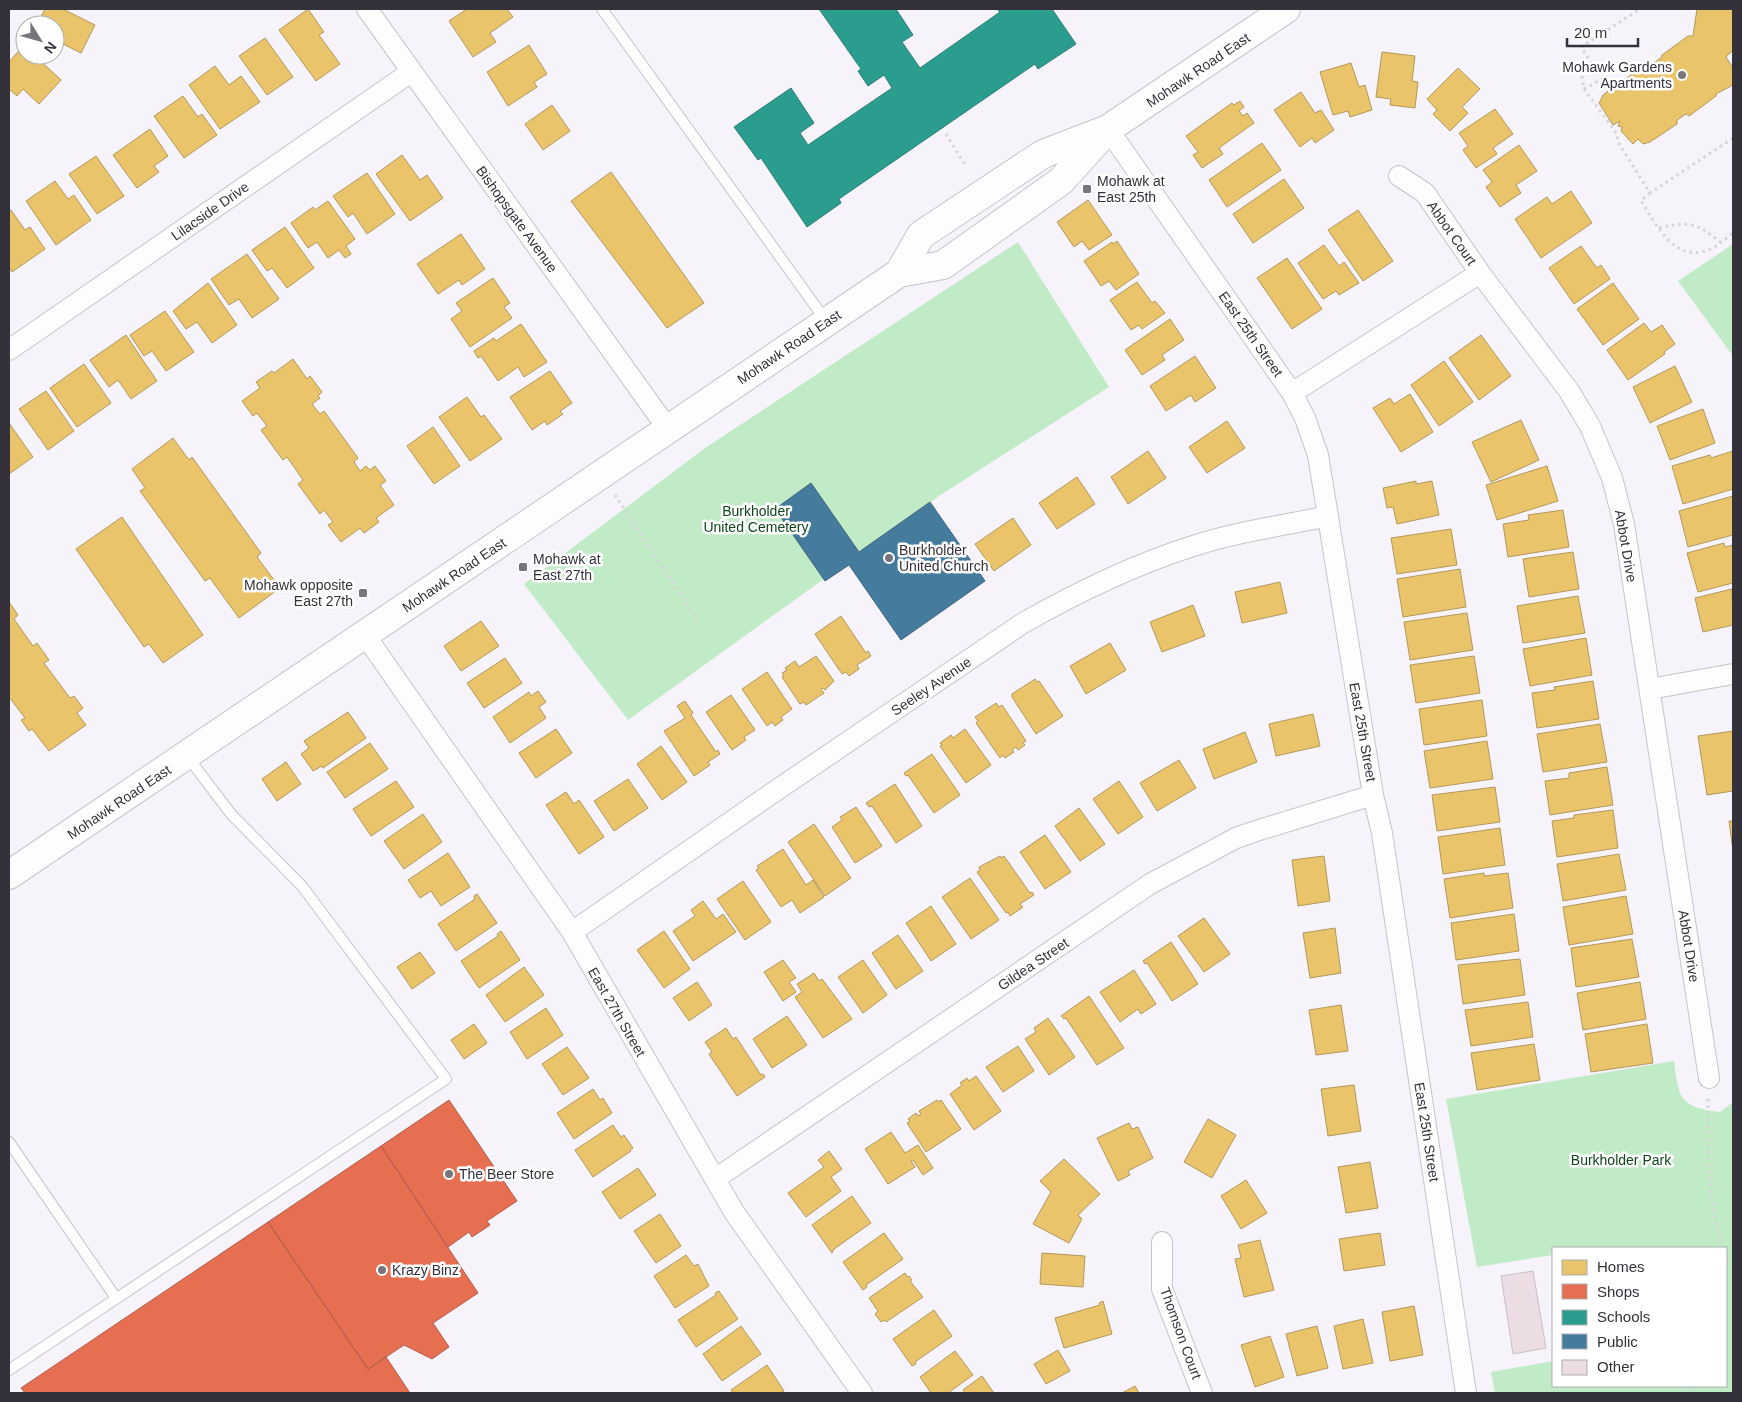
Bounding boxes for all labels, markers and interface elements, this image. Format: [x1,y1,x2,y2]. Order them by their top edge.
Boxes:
north arrow [15,15,65,65]
scale bar [1567,15,1638,47]
text: 20 m [1574,24,1607,41]
street label: Mohawk Road East [1143,29,1253,111]
text: N [41,39,60,57]
place label: Mohawk Gardens Apartments [1562,59,1672,91]
marker: Mohawk Gardens Apartments [1676,69,1688,81]
street label: Bishopsgate Avenue [473,163,561,275]
place label: Mohawk at East 25th [1097,173,1165,205]
street label: Lilacside Drive [168,178,252,244]
marker: Mohawk at East 25th [1081,183,1093,195]
street label: Abbot Court [1424,198,1480,268]
street label: East 25th Street [1216,288,1286,380]
street label: Mohawk Road East [734,306,844,388]
park label: Burkholder United Cemetery [703,503,809,535]
street label: Abbot Drive [1612,509,1640,584]
street label: Mohawk Road East [399,534,509,616]
place label: Burkholder United Church [899,542,989,574]
place label: Mohawk at East 27th [533,551,601,583]
marker: Burkholder United Church [883,552,895,564]
marker: Mohawk at East 27th [517,561,529,573]
place label: Mohawk opposite East 27th [244,577,353,609]
marker: Mohawk opposite East 27th [357,587,369,599]
street label: Seeley Avenue [888,653,974,719]
street label: East 25th Street [1346,681,1380,783]
street label: Mohawk Road East [64,761,174,843]
street label: Abbot Drive [1675,909,1703,984]
street label: Gildea Street [995,934,1071,993]
street label: East 27th Street [585,965,649,1060]
street label: East 25th Street [1411,1081,1443,1183]
park label: Burkholder Park [1571,1152,1672,1168]
place label: The Beer Store [459,1166,554,1182]
marker: The Beer Store [443,1168,455,1180]
legend [1552,1247,1727,1387]
text: Homes [1597,1258,1645,1275]
place label: Krazy Binz [392,1262,459,1278]
marker: Krazy Binz [376,1264,388,1276]
text: Shops [1597,1283,1640,1300]
street label: Thomson Court [1157,1285,1205,1381]
text: Schools [1597,1308,1650,1325]
text: Public [1597,1333,1638,1350]
text: Other [1597,1358,1635,1375]

